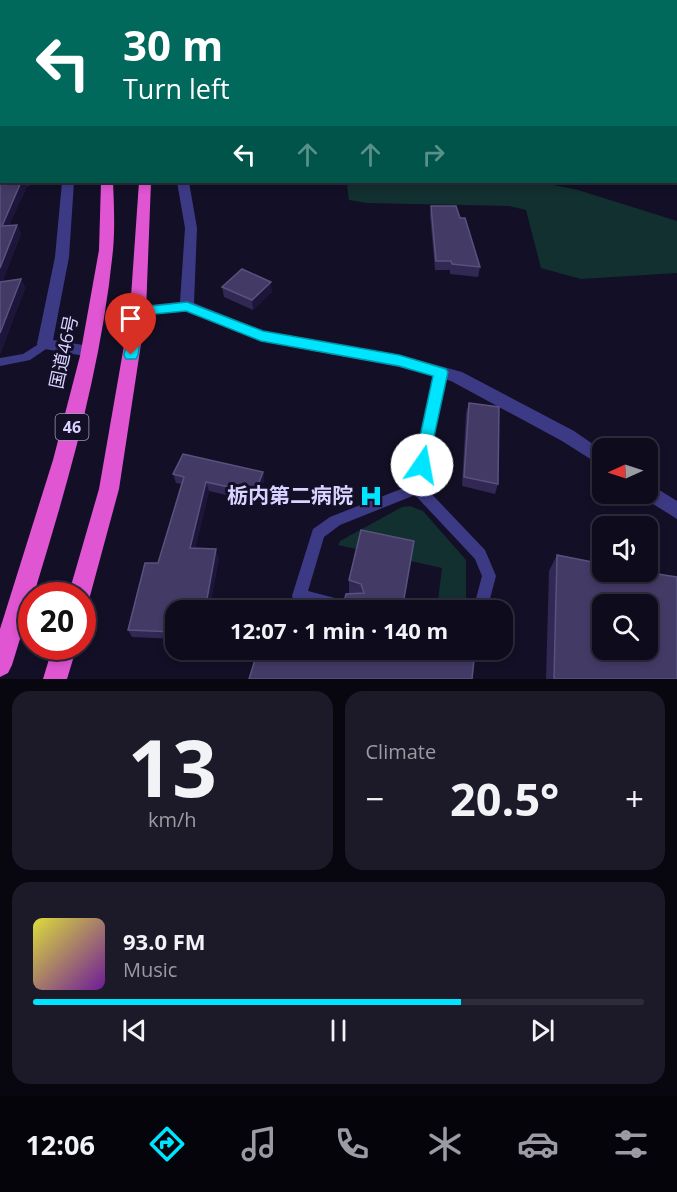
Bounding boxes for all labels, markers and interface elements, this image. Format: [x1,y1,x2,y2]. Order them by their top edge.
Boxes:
text: 30 m [123,16,223,73]
icon: left [24,24,102,102]
text: Turn left [123,70,230,107]
icon: left [228,138,261,171]
icon: ahead [291,138,324,171]
icon: ahead [354,138,387,171]
icon: right [417,138,450,171]
pin [105,293,156,355]
icon: arrive [114,302,147,335]
street label: 国道46号 [44,313,83,391]
road number: 46 [56,414,88,440]
position arrow [390,433,454,497]
north arrow [592,438,658,504]
map controls [592,438,658,660]
place label: 栃内第二病院 [227,481,353,509]
hospital icon: 栃内第二病院 [358,483,384,509]
button: sound [592,516,658,582]
speed limit sign: 20 [18,582,96,660]
button: search [592,594,658,660]
text: 12:07 · 1 min · 140 m [230,615,448,645]
text: 13 [128,714,217,820]
text: Climate [366,738,436,765]
text: 20.5° [450,768,559,829]
text: − [366,776,384,821]
text: + [625,776,644,821]
text: km/h [148,806,197,833]
text: 93.0 FM [123,926,206,956]
text: Music [123,956,177,983]
icon: previous [118,1014,151,1047]
icon: pause [322,1014,355,1047]
icon: next [526,1014,559,1047]
icon: directions [146,1123,188,1165]
icon: music [238,1123,280,1165]
icon: phone [331,1123,373,1165]
icon: climate [424,1123,466,1165]
icon: car [517,1123,559,1165]
icon: filters [610,1123,652,1165]
text: 12:06 [25,1126,95,1163]

